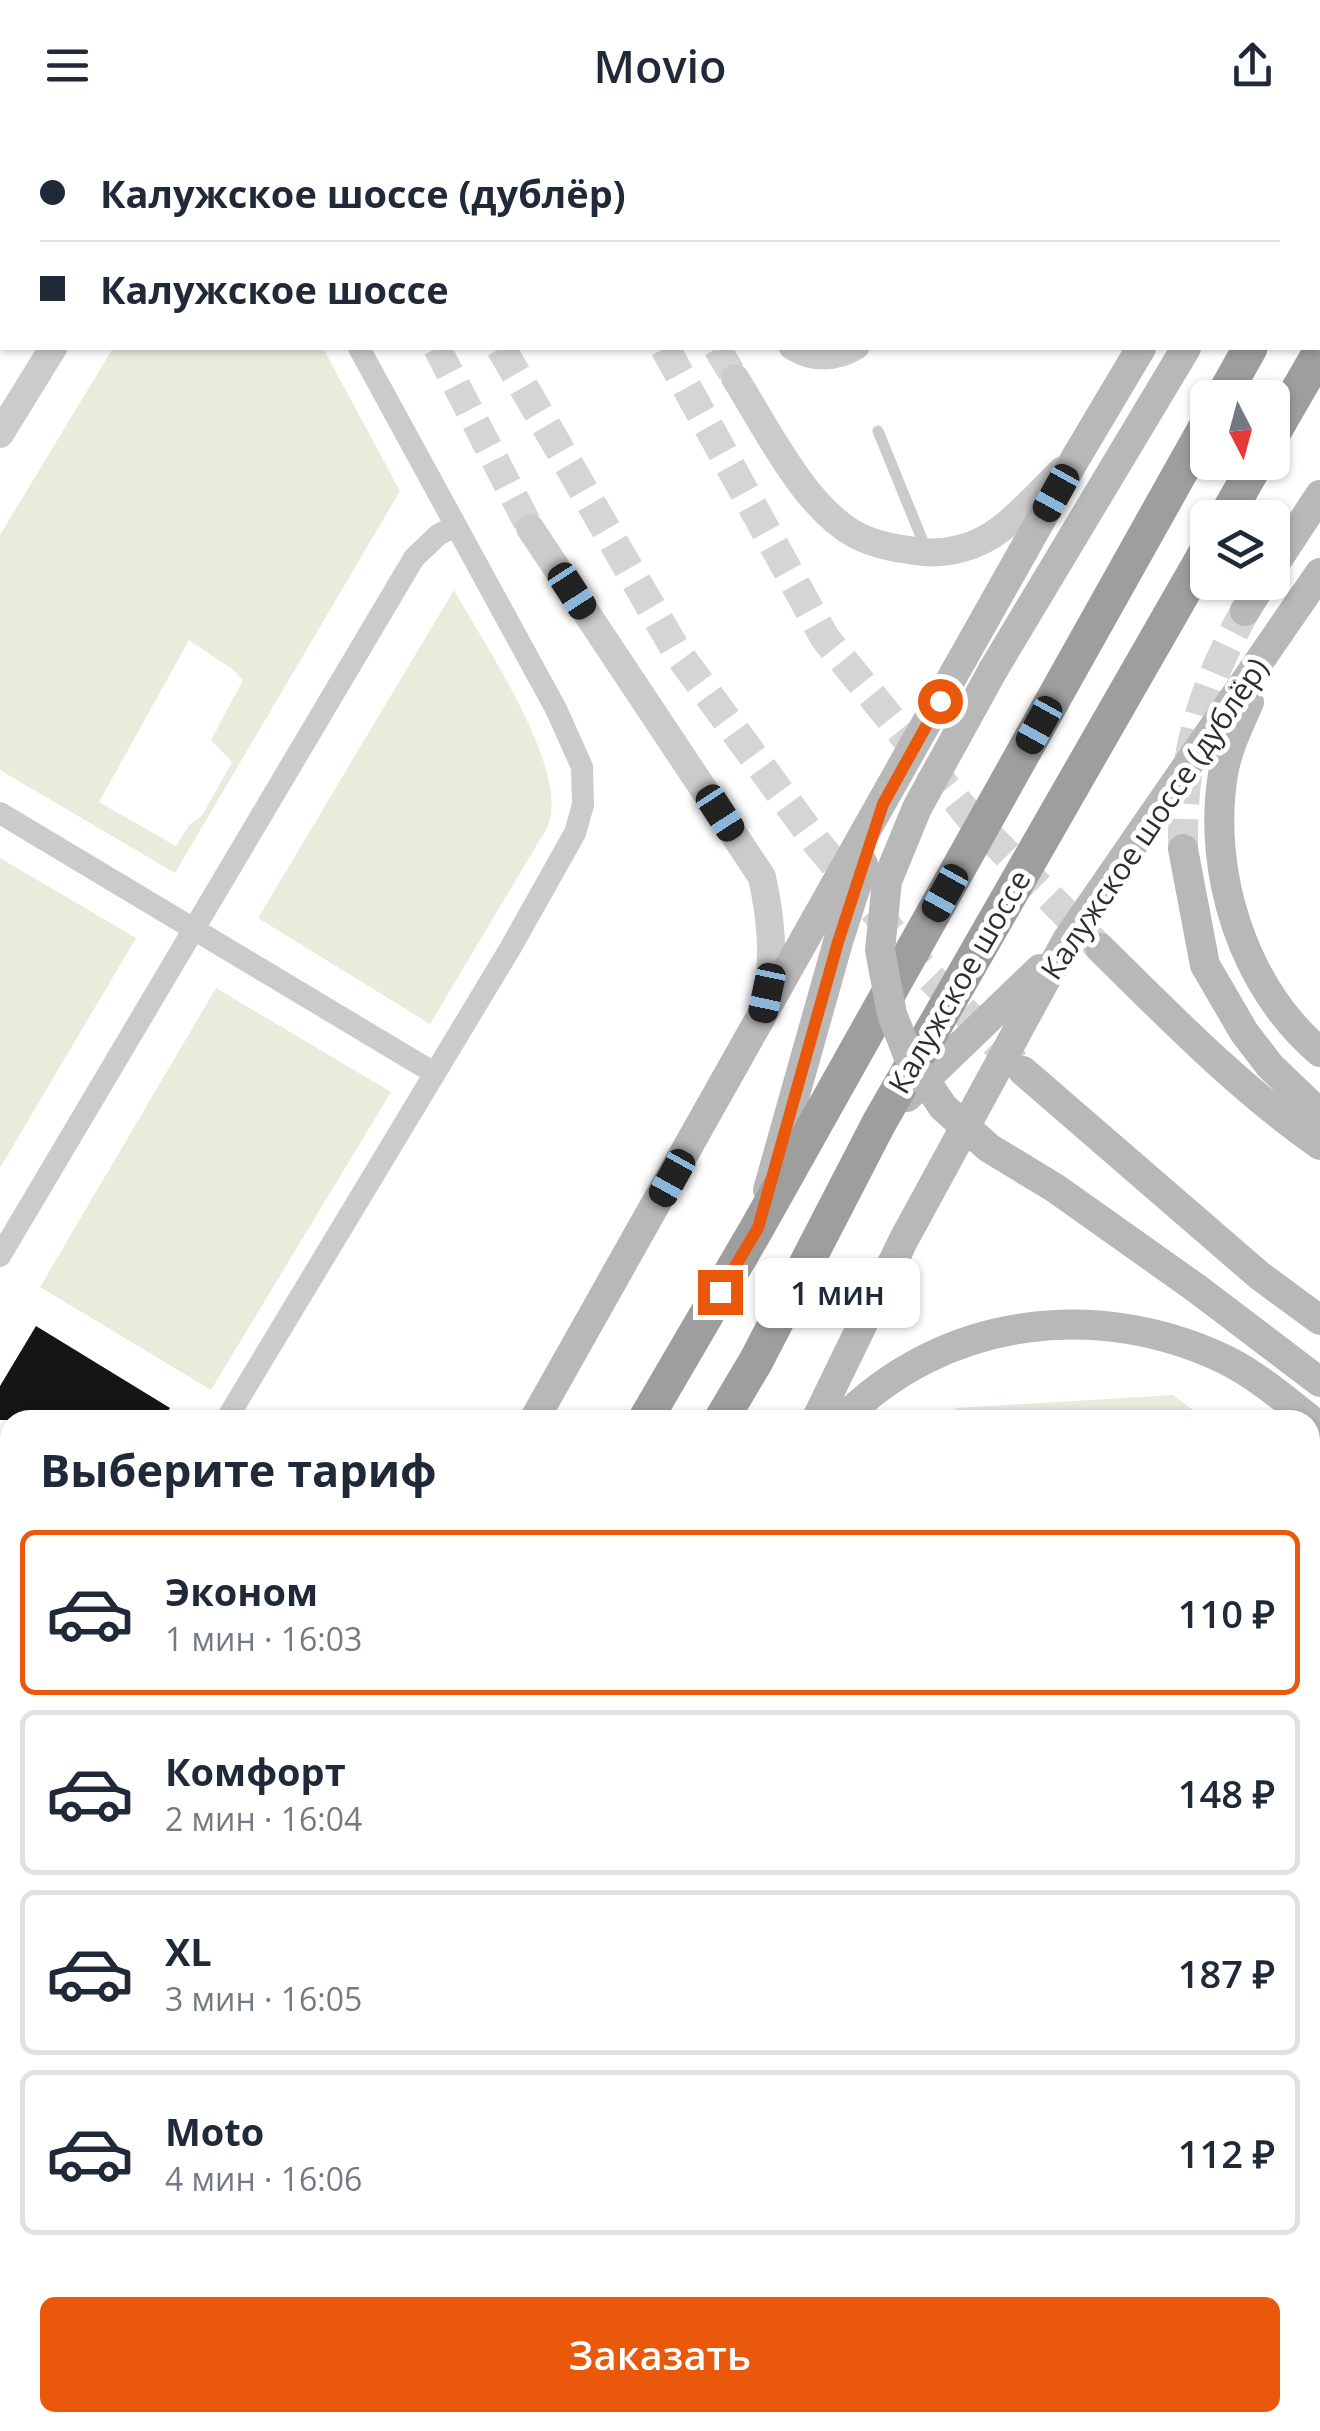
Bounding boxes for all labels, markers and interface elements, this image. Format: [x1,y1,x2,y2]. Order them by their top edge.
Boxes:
text: Movio [594,35,726,96]
icon: menu [40,38,95,93]
icon: share [1225,38,1280,93]
text: Калужское шоссе (дублёр) [100,167,626,219]
text: Калужское шоссе [100,263,449,315]
north arrow [1190,380,1290,480]
map controls [1190,380,1290,600]
car [1028,459,1084,527]
button: layers [1190,500,1290,600]
car [543,558,601,624]
street label: Калужское шоссе (дублёр) [1030,649,1277,987]
route start [918,679,963,724]
car [1011,691,1067,759]
car [691,780,749,846]
car [917,859,973,927]
street label: Калужское шоссе [878,862,1039,1101]
car [746,961,788,1025]
car [644,1144,700,1212]
callout: 1 мин [755,1257,920,1327]
route end [698,1270,743,1315]
text: 1 мин [790,1271,885,1314]
text: Выберите тариф [40,1439,437,1500]
text: Эконом [165,1565,318,1617]
icon: car [45,1568,135,1658]
text: 110 ₽ [1178,1587,1275,1639]
text: 1 мин · 16:03 [165,1617,362,1660]
text: Комфорт [165,1745,346,1797]
icon: car [45,1748,135,1838]
text: 148 ₽ [1178,1767,1275,1819]
text: 2 мин · 16:04 [165,1797,362,1840]
text: XL [165,1925,212,1977]
icon: car [45,1928,135,2018]
text: 187 ₽ [1178,1947,1275,1999]
text: 3 мин · 16:05 [165,1977,362,2020]
text: Moto [165,2105,264,2157]
icon: car [45,2108,135,2198]
text: 112 ₽ [1178,2127,1275,2179]
text: 4 мин · 16:06 [165,2157,362,2200]
button: Заказать [40,2297,1280,2412]

